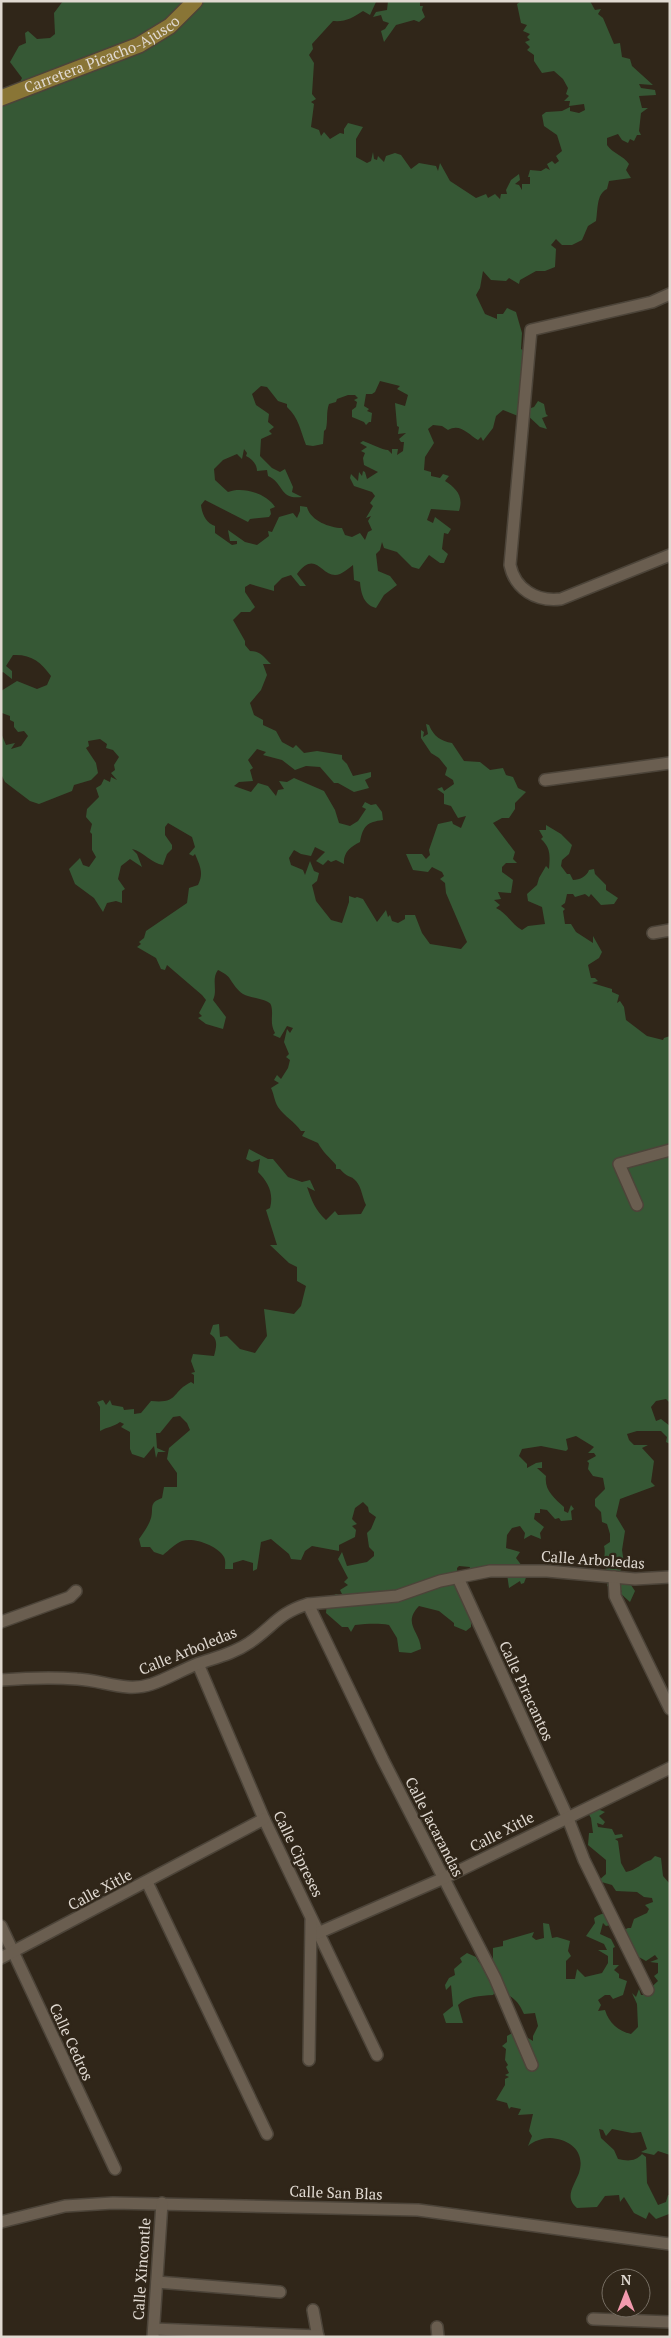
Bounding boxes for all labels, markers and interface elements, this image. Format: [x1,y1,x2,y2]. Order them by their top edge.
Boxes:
street label: Carretera Picacho-Ajusco [21,11,184,97]
street label: Calle Arboledas [540,1545,646,1573]
street label: Calle Arboledas [136,1621,240,1679]
street label: Calle Piracantos [495,1637,559,1744]
street label: Calle Jacarandas [401,1773,469,1880]
street label: Calle Xitle [466,1806,537,1856]
street label: Calle Cipreses [269,1807,328,1900]
street label: Calle Xitle [64,1864,135,1914]
street label: Calle Cedros [45,2000,99,2084]
street label: Calle San Blas [289,2180,383,2204]
street label: Calle Xincontle [127,2217,155,2321]
north arrow [601,2268,651,2318]
text: N [621,2270,632,2289]

